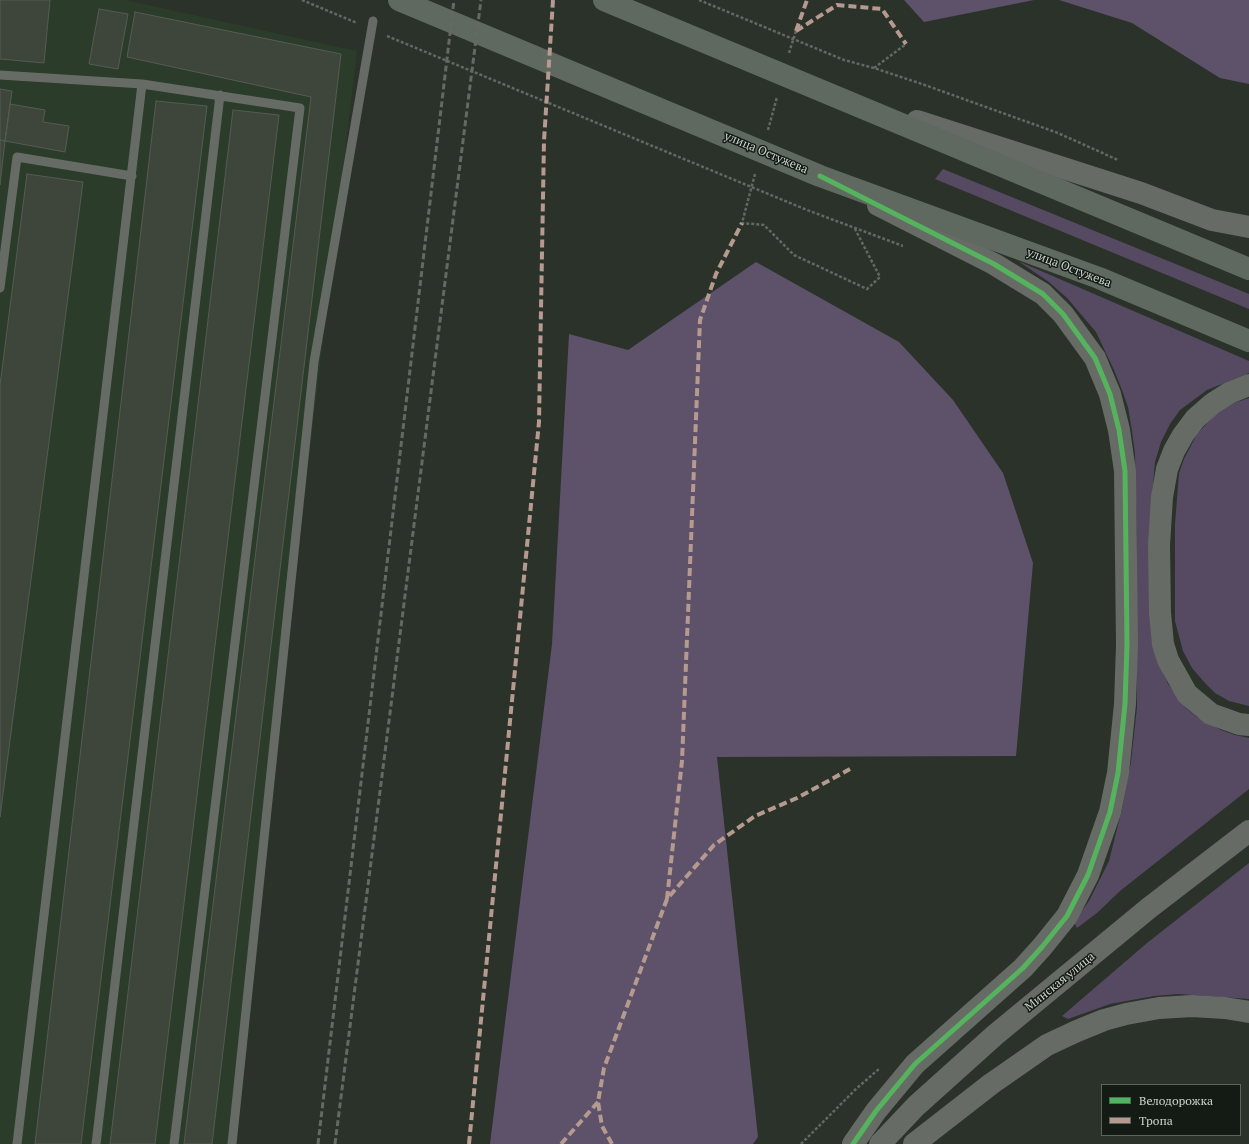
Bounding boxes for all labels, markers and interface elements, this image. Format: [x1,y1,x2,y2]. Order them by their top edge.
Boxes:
street label: улица Остужева [722,129,810,177]
street label: улица Остужева [1025,245,1113,291]
street label: Минская улица [1022,949,1098,1015]
legend [1101,1084,1241,1136]
text: Велодорожка [1139,1093,1213,1108]
text: Тропа [1139,1113,1173,1128]

